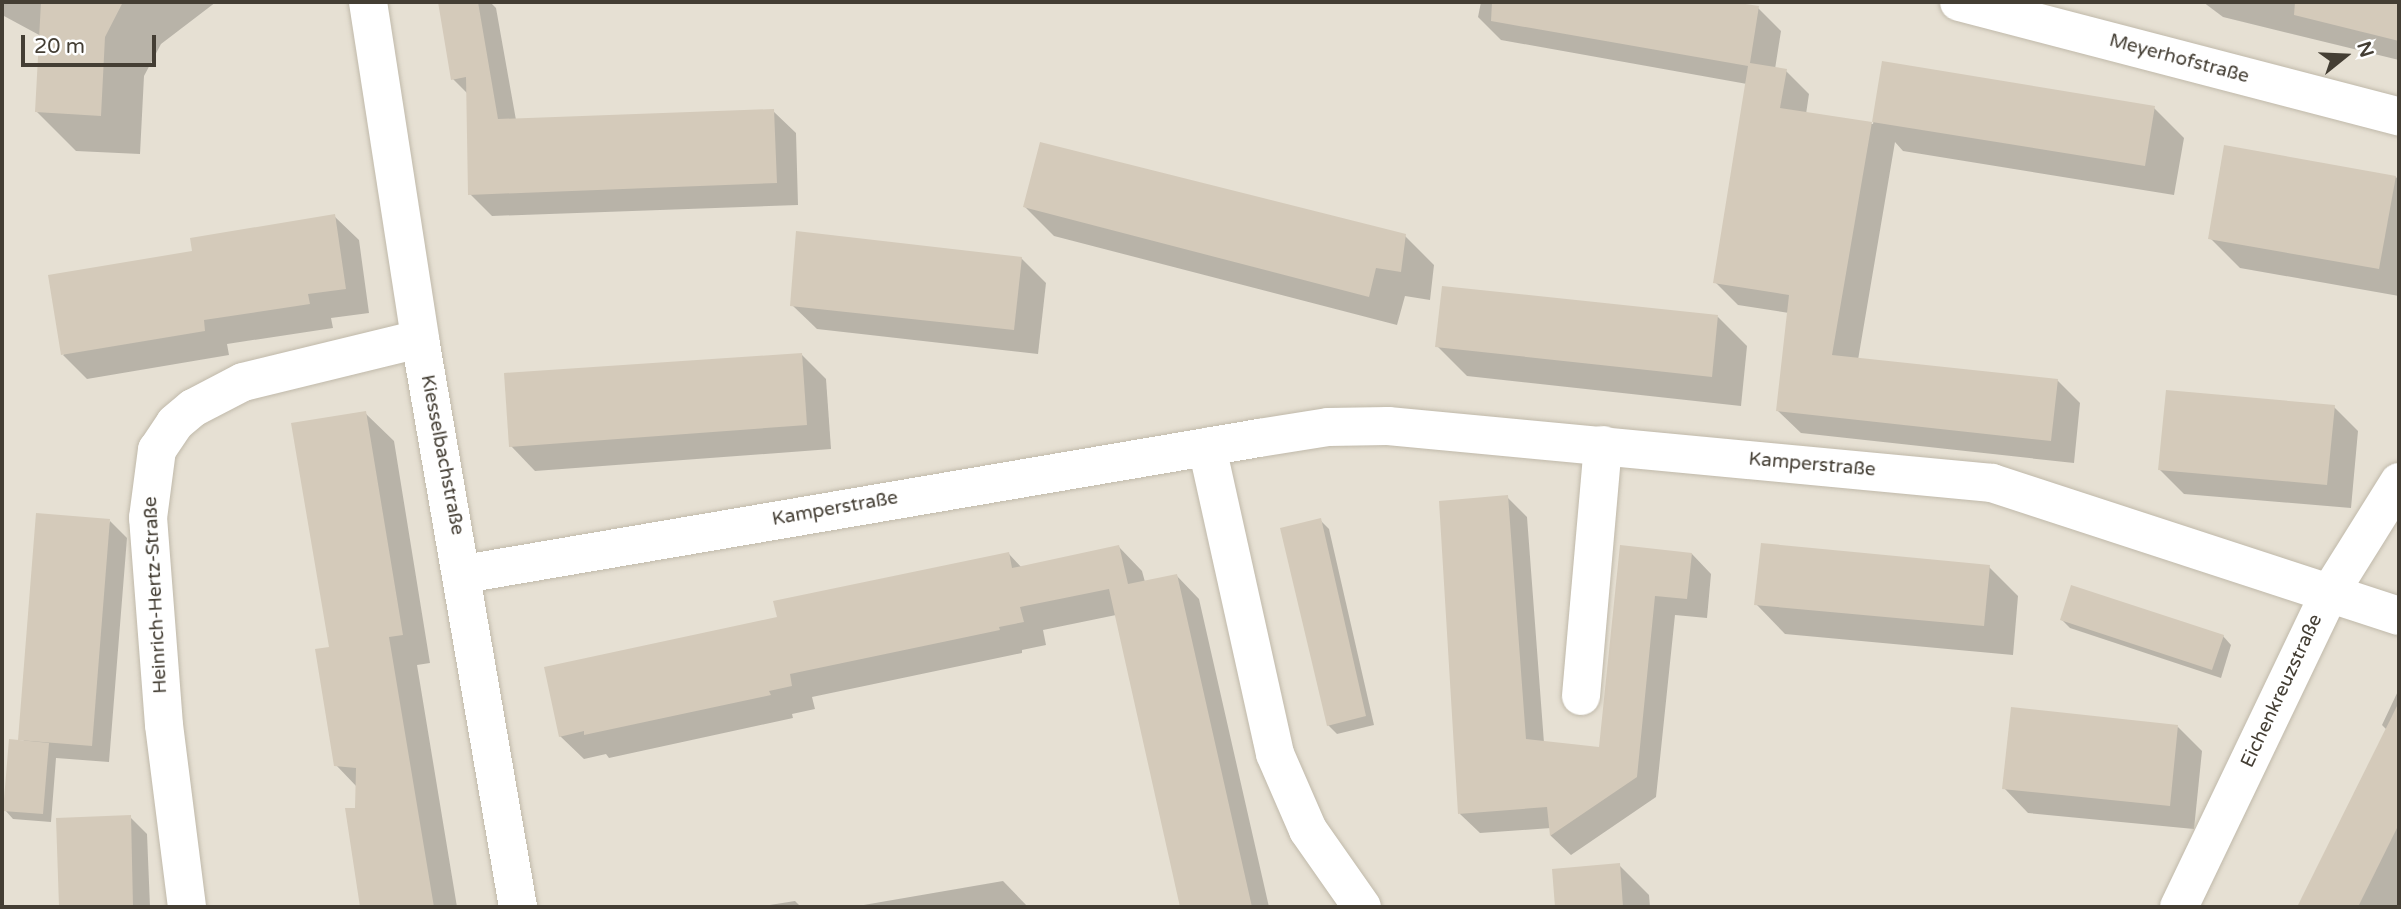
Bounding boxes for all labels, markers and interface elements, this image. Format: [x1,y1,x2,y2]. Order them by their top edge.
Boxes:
scale bar [24,21,159,65]
north arrow [2310,21,2380,91]
street label: Meyerhofstraße [2107,29,2251,89]
text: 20 m [34,34,85,59]
text: N [2352,39,2378,60]
street label: Kiesselbachstraße [415,373,469,537]
street label: Kamperstraße [1748,448,1876,482]
street label: Kamperstraße [770,487,900,531]
street label: Heinrich-Hertz-Straße [139,496,173,694]
street label: Eichenkreuzstraße [2236,611,2328,771]

